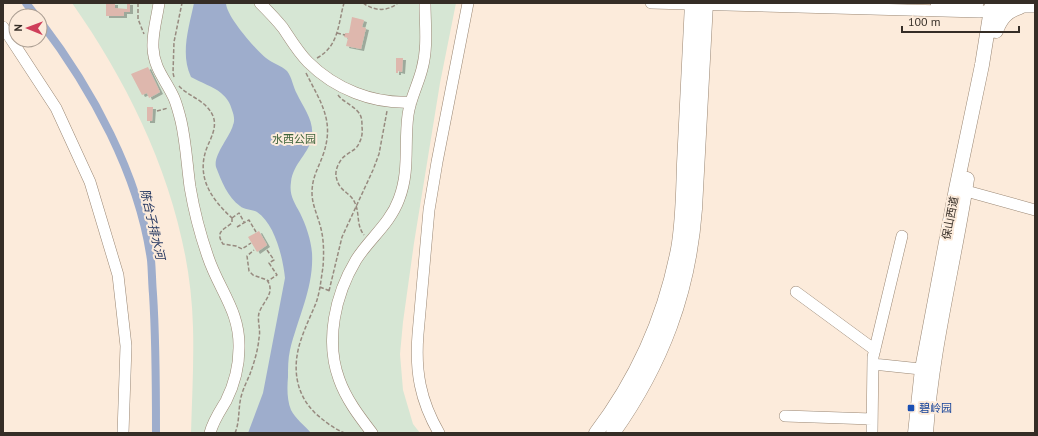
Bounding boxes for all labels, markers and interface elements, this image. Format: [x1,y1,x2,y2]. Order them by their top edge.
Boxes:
north arrow [8,8,48,48]
scale bar [902,8,1019,34]
text: 100 m [908,14,941,29]
text: N [11,24,25,32]
park label: 水西公园 [272,132,316,146]
water label: 陈台子排水河 [138,187,169,263]
street label: 保山西道 [939,195,961,241]
place label: 碧岭园 [919,401,952,415]
marker: 碧岭园 [906,403,916,413]

